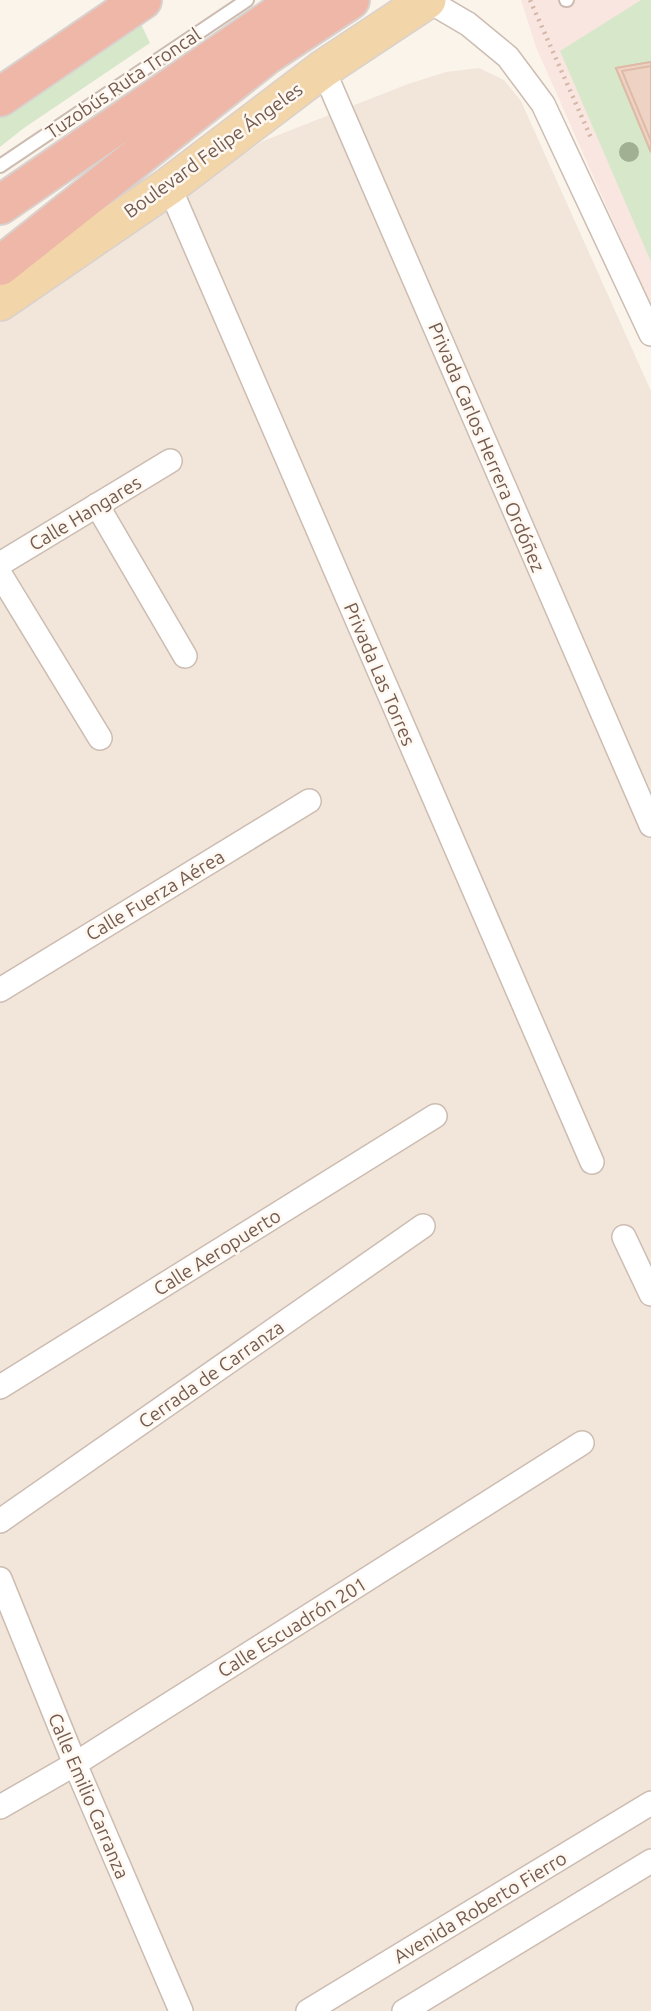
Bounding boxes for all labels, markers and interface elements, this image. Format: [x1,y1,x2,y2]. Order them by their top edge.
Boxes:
street label: Tuzobús Ruta Troncal [41,23,205,143]
street label: Boulevard Felipe Ángeles [119,78,307,222]
street label: Privada Carlos Herrera Ordóñez [424,319,550,575]
street label: Calle Hangares [25,471,145,555]
street label: Privada Las Torres [340,599,420,749]
street label: Calle Fuerza Aérea [82,845,228,945]
street label: Calle Aeropuerto [149,1204,285,1300]
street label: Cerrada de Carranza [134,1316,288,1432]
street label: Calle Escuadrón 201 [214,1572,370,1682]
street label: Calle Emilio Carranza [44,1710,134,1882]
street label: Avenida Roberto Fierro [390,1847,570,1967]

